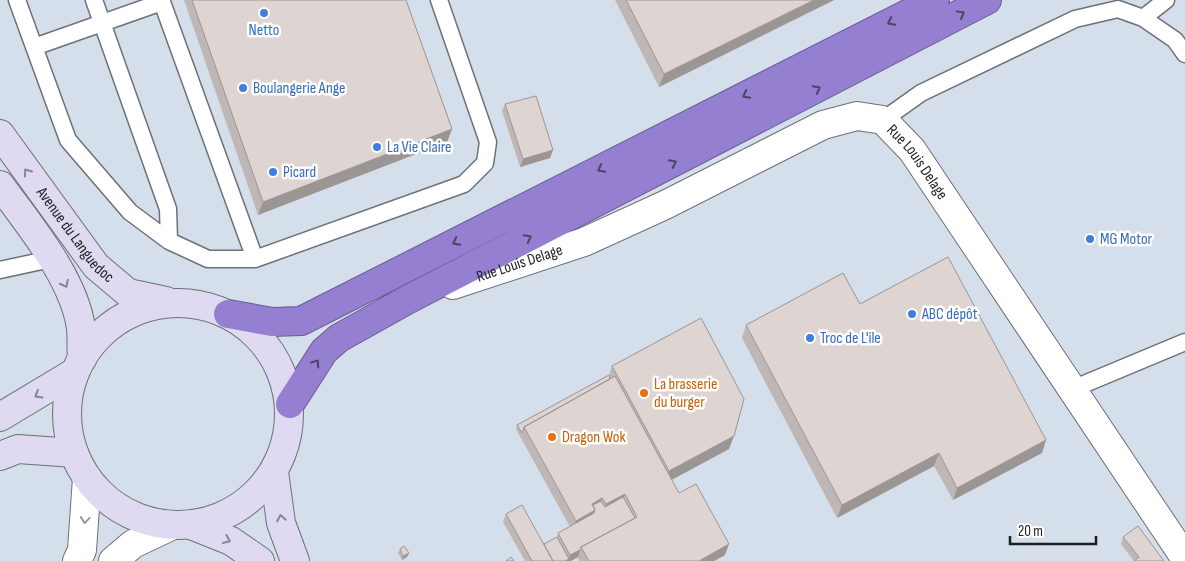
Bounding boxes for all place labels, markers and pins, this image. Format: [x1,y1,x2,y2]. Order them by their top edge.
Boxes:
marker: Netto [258,7,270,19]
place label: Netto [249,21,279,40]
place label: Boulangerie Ange [253,79,345,98]
marker: Boulangerie Ange [237,82,249,94]
place label: La Vie Claire [387,138,451,157]
marker: La Vie Claire [371,141,383,153]
place label: Picard [283,163,316,182]
marker: Picard [267,166,279,178]
place label: MG Motor [1100,230,1153,249]
marker: MG Motor [1084,233,1096,245]
place label: ABC dépôt [921,305,978,324]
marker: ABC dépôt [906,308,918,320]
place label: Troc de L'ile [820,329,881,348]
marker: Troc de L'ile [804,332,816,344]
place label: La brasserie du burger [654,375,718,412]
marker: La brasserie du burger [638,387,650,399]
place label: Dragon Wok [562,428,626,447]
marker: Dragon Wok [546,431,558,443]

